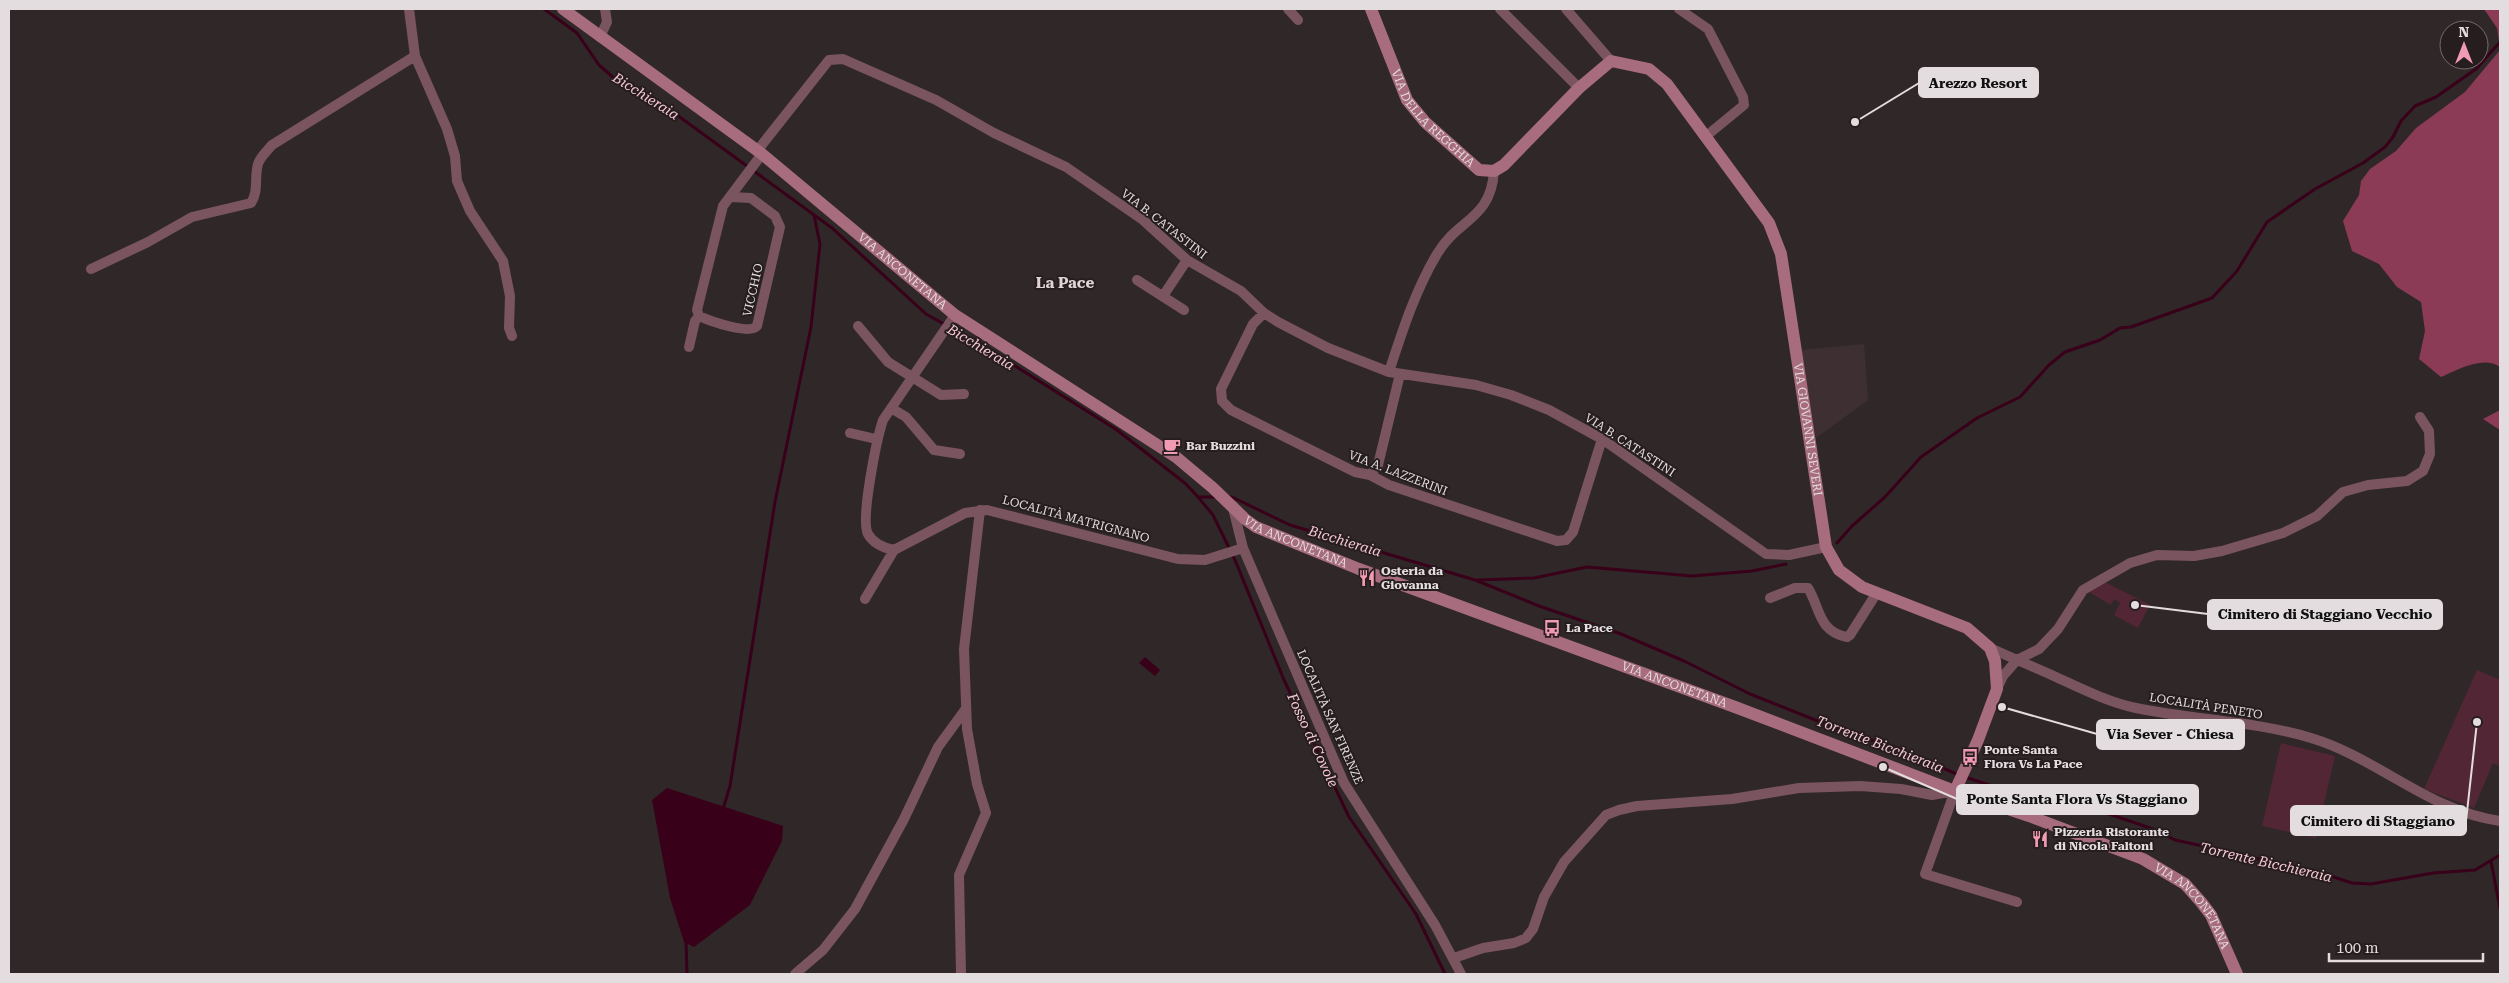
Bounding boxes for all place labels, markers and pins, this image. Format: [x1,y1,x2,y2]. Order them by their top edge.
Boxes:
callout: Arezzo Resort [1919,68,2038,97]
cafe icon: Bar Buzzini [1162,436,1182,456]
place label: Bar Buzzini [1186,439,1255,453]
place label: Osteria da Giovanna [1381,564,1443,592]
restaurant icon: Osteria da Giovanna [1357,568,1377,588]
callout: Cimitero di Staggiano Vecchio [2208,600,2442,629]
bus stop icon: La Pace [1542,618,1562,638]
place label: La Pace [1566,621,1613,635]
callout: Via Sever - Chiesa [2097,720,2244,749]
place label: Ponte Santa Flora Vs La Pace [1984,743,2083,771]
bus stop icon: Ponte Santa Flora Vs La Pace [1960,747,1980,767]
callout: Ponte Santa Flora Vs Staggiano [1957,785,2198,814]
callout: Cimitero di Staggiano [2291,806,2466,835]
place label: Pizzeria Ristorante di Nicola Faltoni [2054,825,2169,853]
restaurant icon: Pizzeria Ristorante di Nicola Faltoni [2030,829,2050,849]

